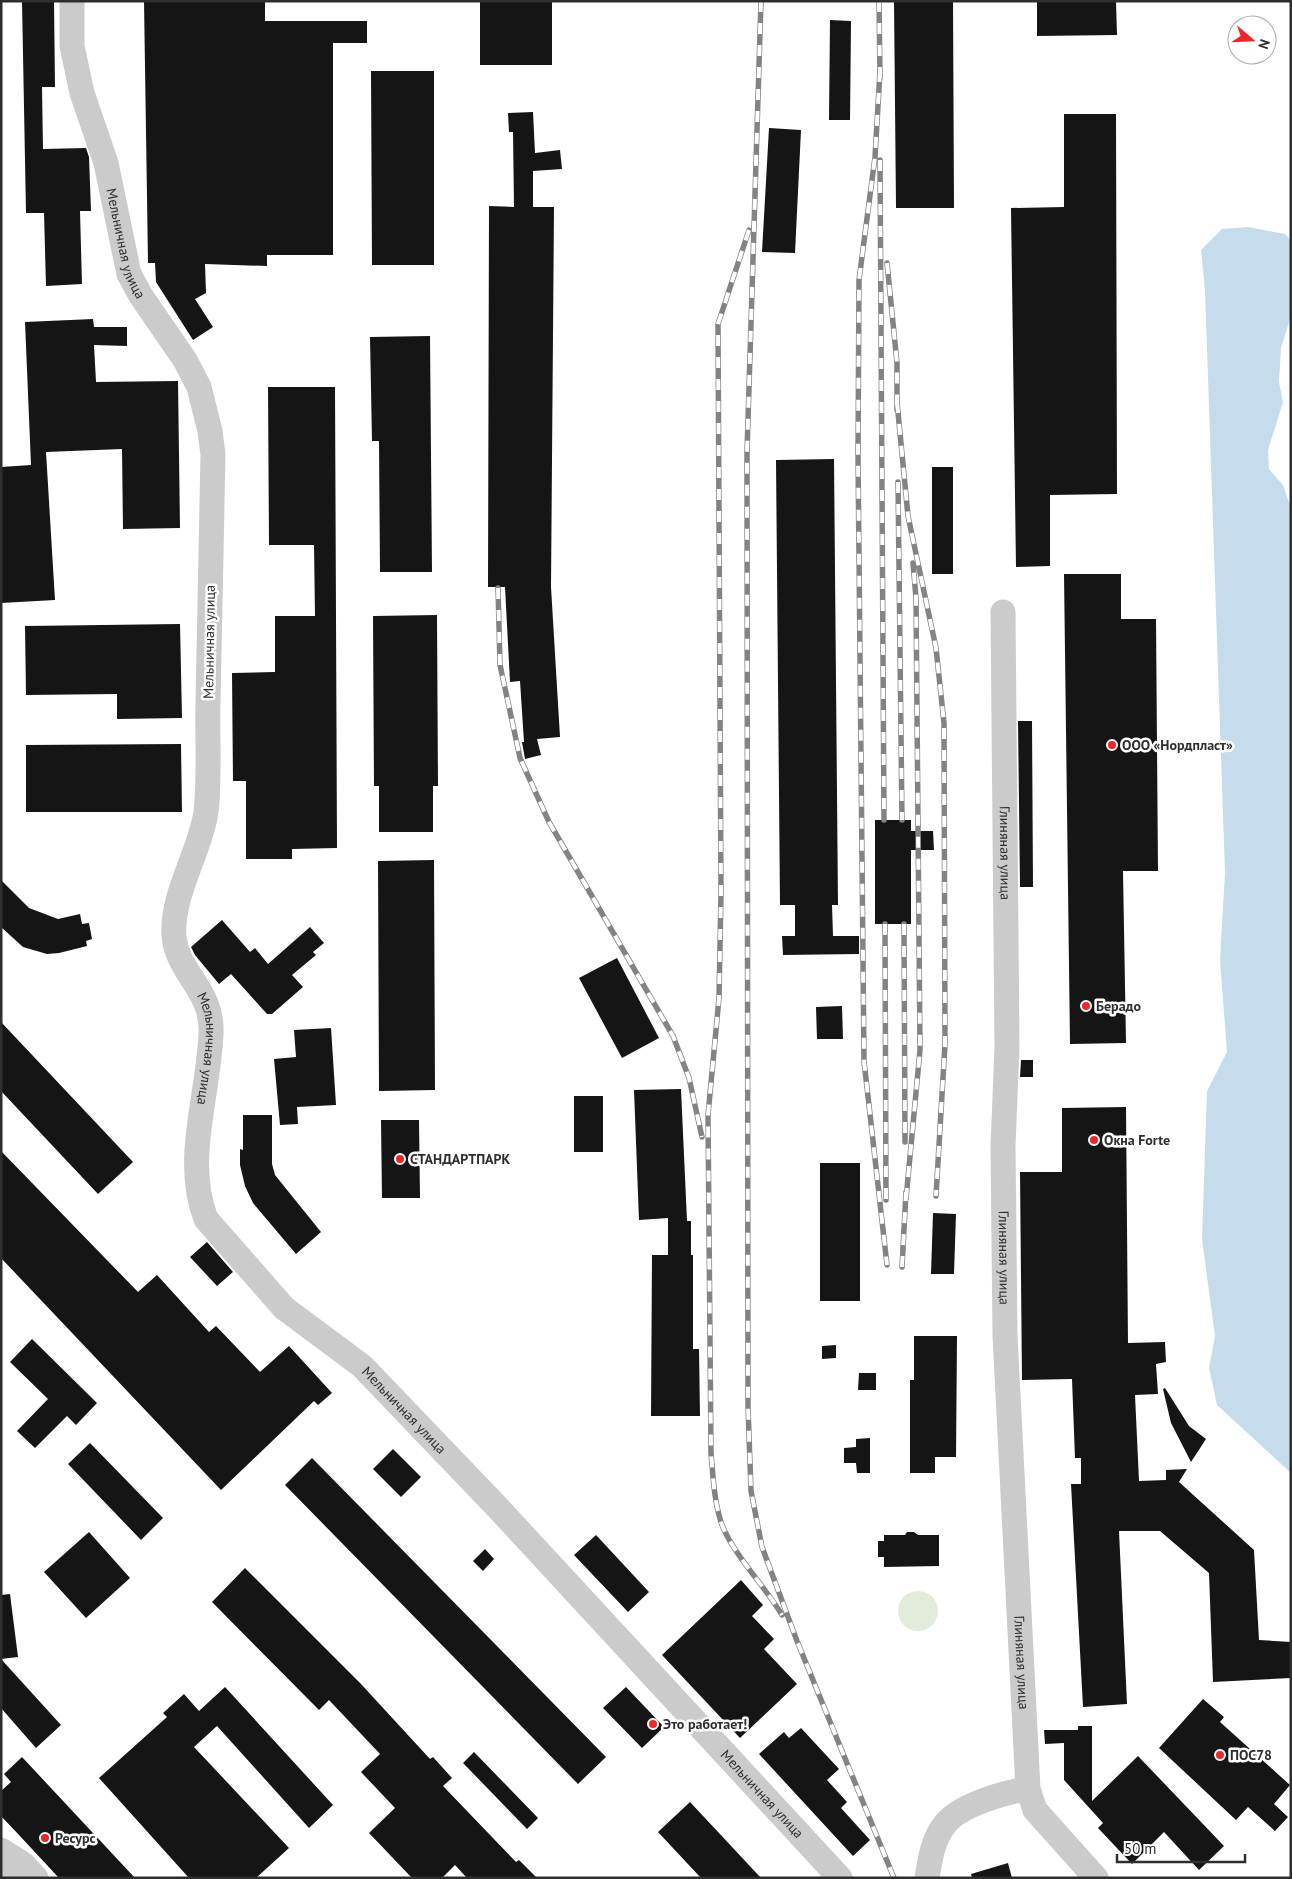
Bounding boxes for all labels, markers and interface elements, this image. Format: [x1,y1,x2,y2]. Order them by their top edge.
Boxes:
north arrow [1227,15,1277,65]
text: N [1254,37,1274,52]
street label: Мельничная улица [102,187,150,302]
street label: Мельничная улица [199,585,219,699]
place label: ООО «Нордпласт» [1122,736,1233,754]
marker: ООО «Нордпласт» [1106,739,1118,751]
street label: Глиняная улица [996,806,1015,900]
street label: Мельничная улица [193,989,220,1106]
place label: Берадо [1096,997,1142,1015]
marker: Берадо [1080,1000,1092,1012]
place label: Окна Forte [1104,1131,1170,1149]
marker: Окна Forte [1088,1134,1100,1146]
place label: СТАНДАРТПАРК [410,1150,511,1168]
marker: СТАНДАРТПАРК [394,1153,406,1165]
street label: Глиняная улица [995,1211,1014,1305]
street label: Мельничная улица [358,1363,450,1457]
street label: Глиняная улица [1010,1615,1033,1710]
place label: Это работает! [663,1715,747,1733]
marker: Это работает! [647,1718,659,1730]
street label: Мельничная улица [717,1746,808,1842]
place label: ПОС78 [1230,1746,1272,1764]
marker: ПОС78 [1214,1749,1226,1761]
place label: Ресурс [55,1829,96,1847]
marker: Ресурс [39,1832,51,1844]
scale bar [1117,1832,1244,1864]
text: 50 m [1124,1839,1157,1858]

